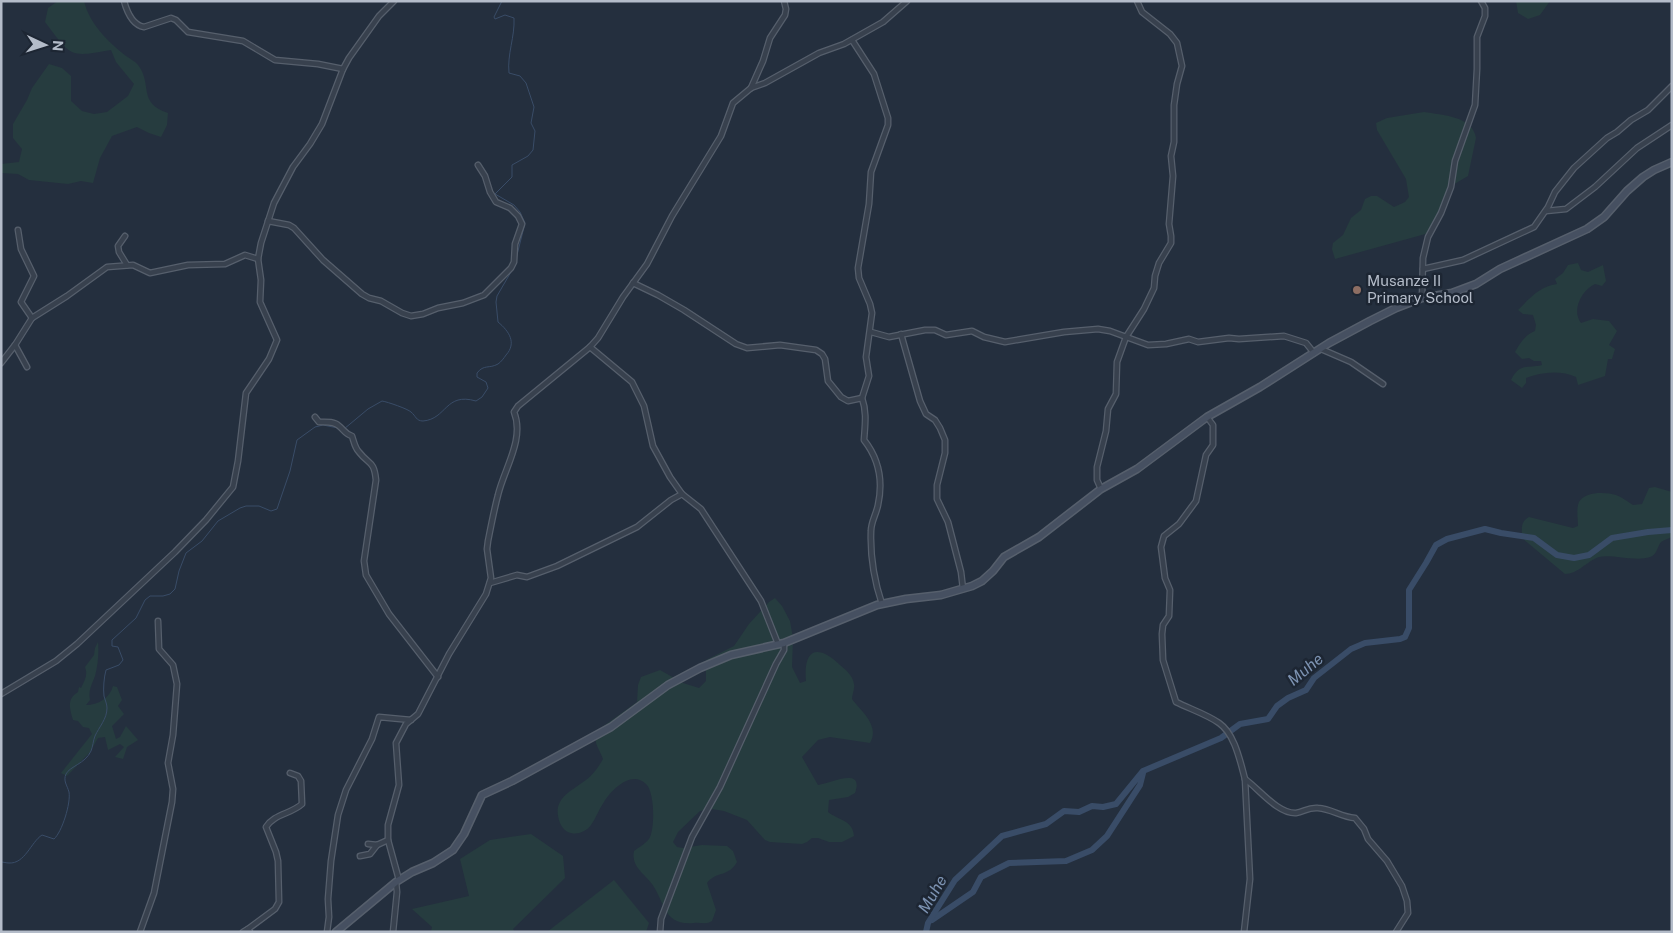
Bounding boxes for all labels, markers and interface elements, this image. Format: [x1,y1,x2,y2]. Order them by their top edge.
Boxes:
north arrow [20,20,70,70]
text: N [50,40,66,52]
place label: Musanze II Primary School [1367,272,1473,306]
marker: Musanze II Primary School [1351,284,1363,296]
water label: Muhe [1284,649,1327,690]
water label: Muhe [914,872,951,917]

